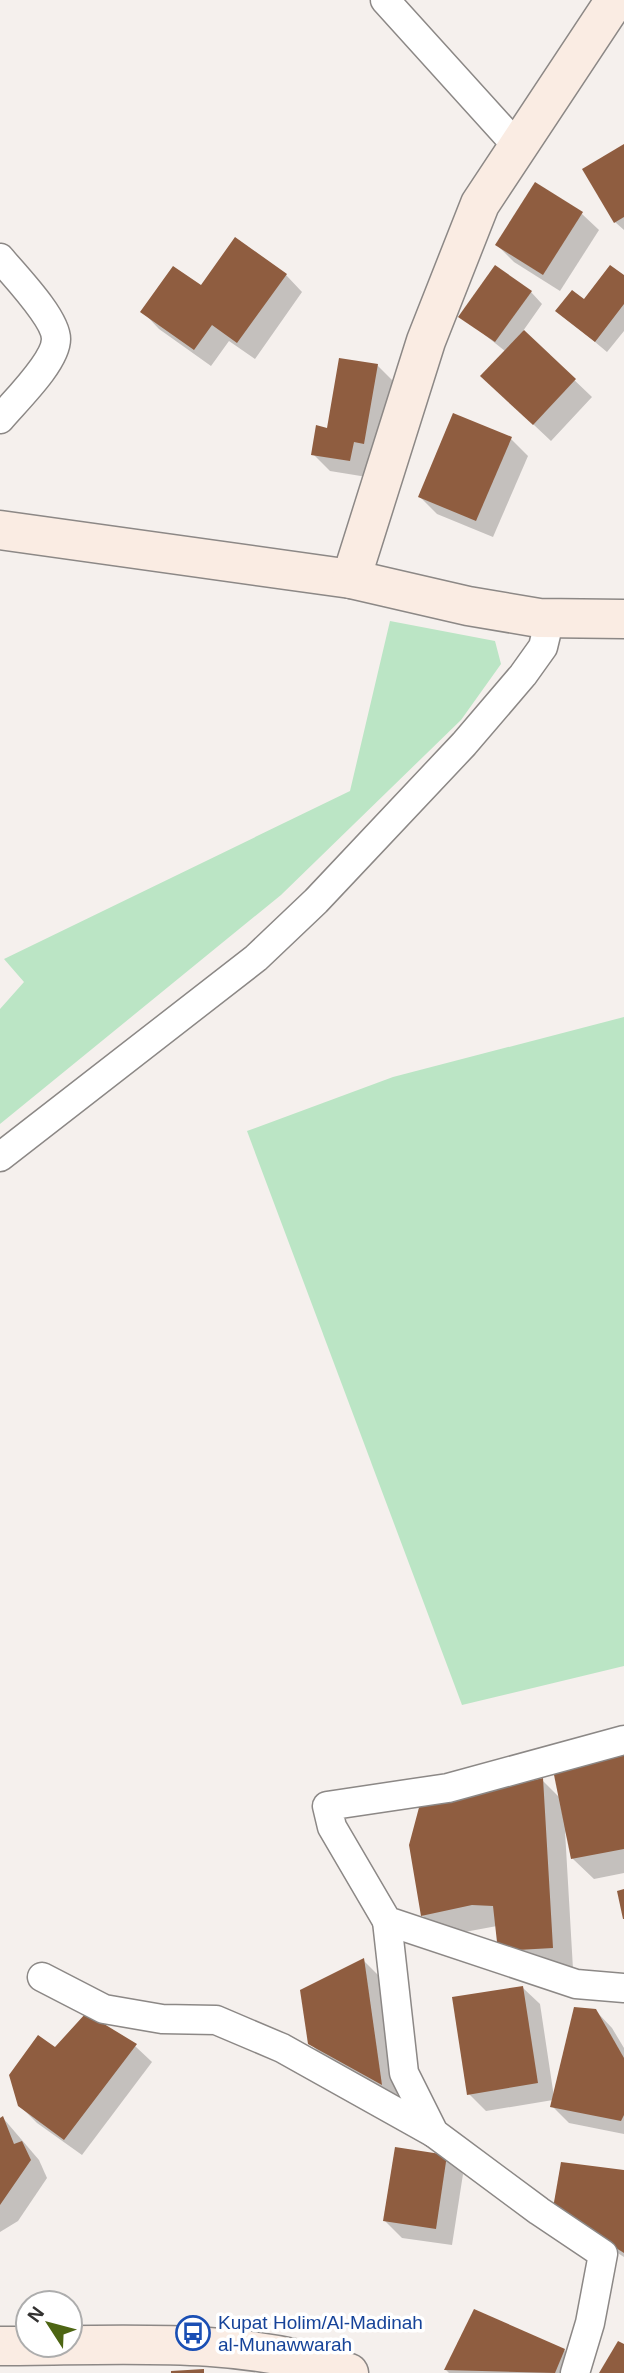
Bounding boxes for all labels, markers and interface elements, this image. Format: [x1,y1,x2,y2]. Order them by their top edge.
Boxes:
north arrow [14,2289,84,2359]
text: N [23,2303,48,2326]
place label: Kupat Holim/Al-Madinah al-Munawwarah [218,2312,423,2355]
bus stop icon: Kupat Holim/Al-Madinah al-Munawwarah [174,2314,212,2352]

